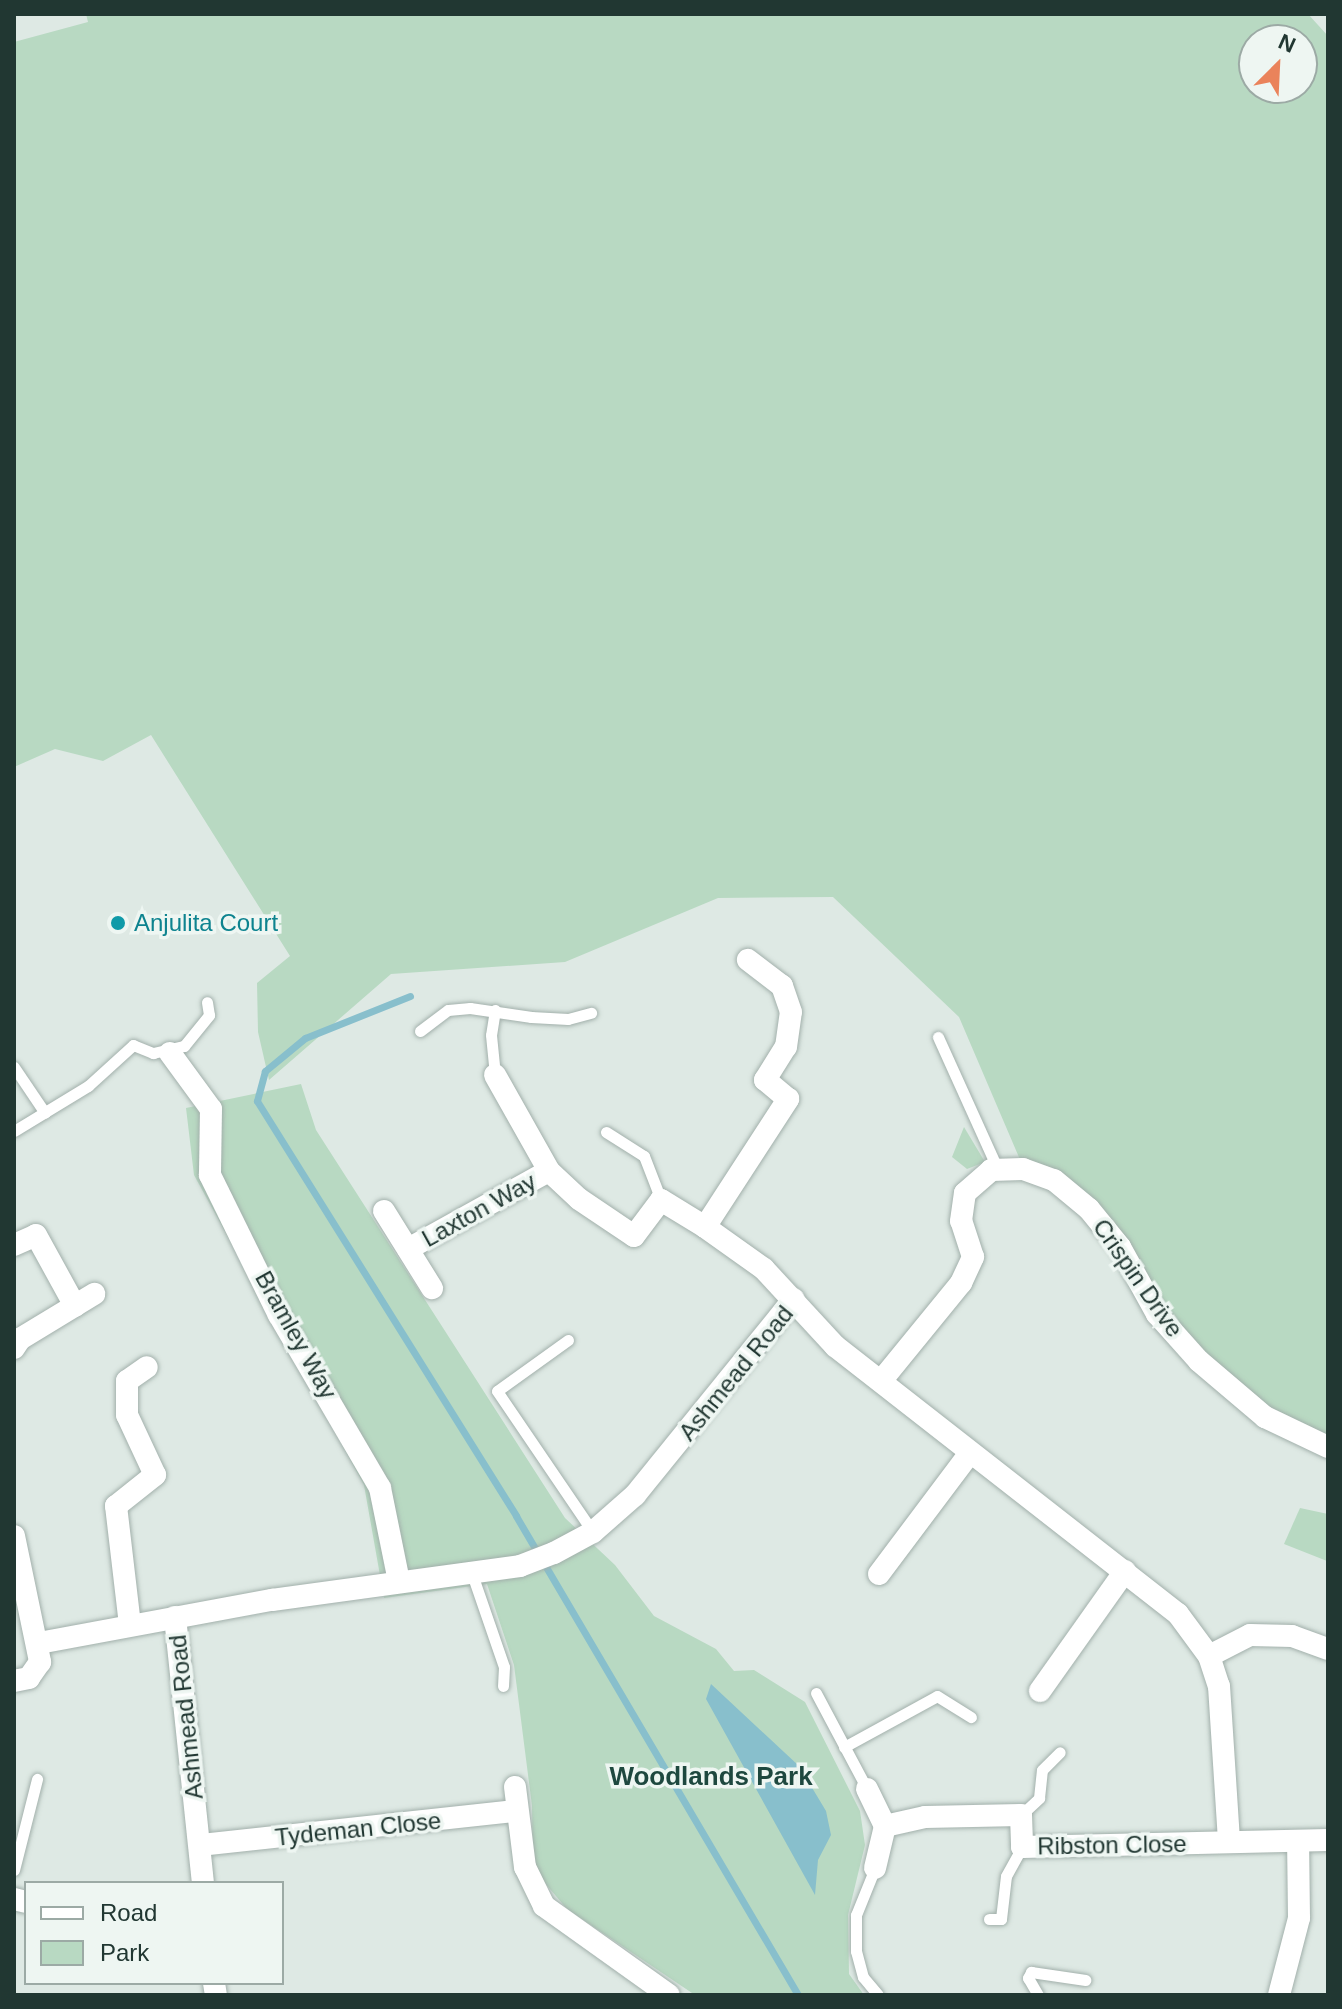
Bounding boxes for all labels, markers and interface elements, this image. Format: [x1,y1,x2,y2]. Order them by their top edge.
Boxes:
north arrow [1238,24,1318,104]
text: N [1275,29,1299,58]
place label: Anjulita Court [134,909,278,937]
marker: Anjulita Court [109,914,127,932]
street label: Laxton Way [417,1167,541,1253]
street label: Crispin Drive [1087,1213,1189,1343]
street label: Bramley Way [249,1266,343,1404]
street label: Ashmead Road [673,1300,799,1446]
street label: Ashmead Road [163,1633,209,1801]
district label: Woodlands Park [609,1761,813,1793]
street label: Tydeman Close [274,1806,442,1852]
street label: Ribston Close [1037,1829,1187,1861]
legend [24,1881,284,1985]
text: Road [100,1899,157,1926]
text: Park [100,1939,149,1966]

